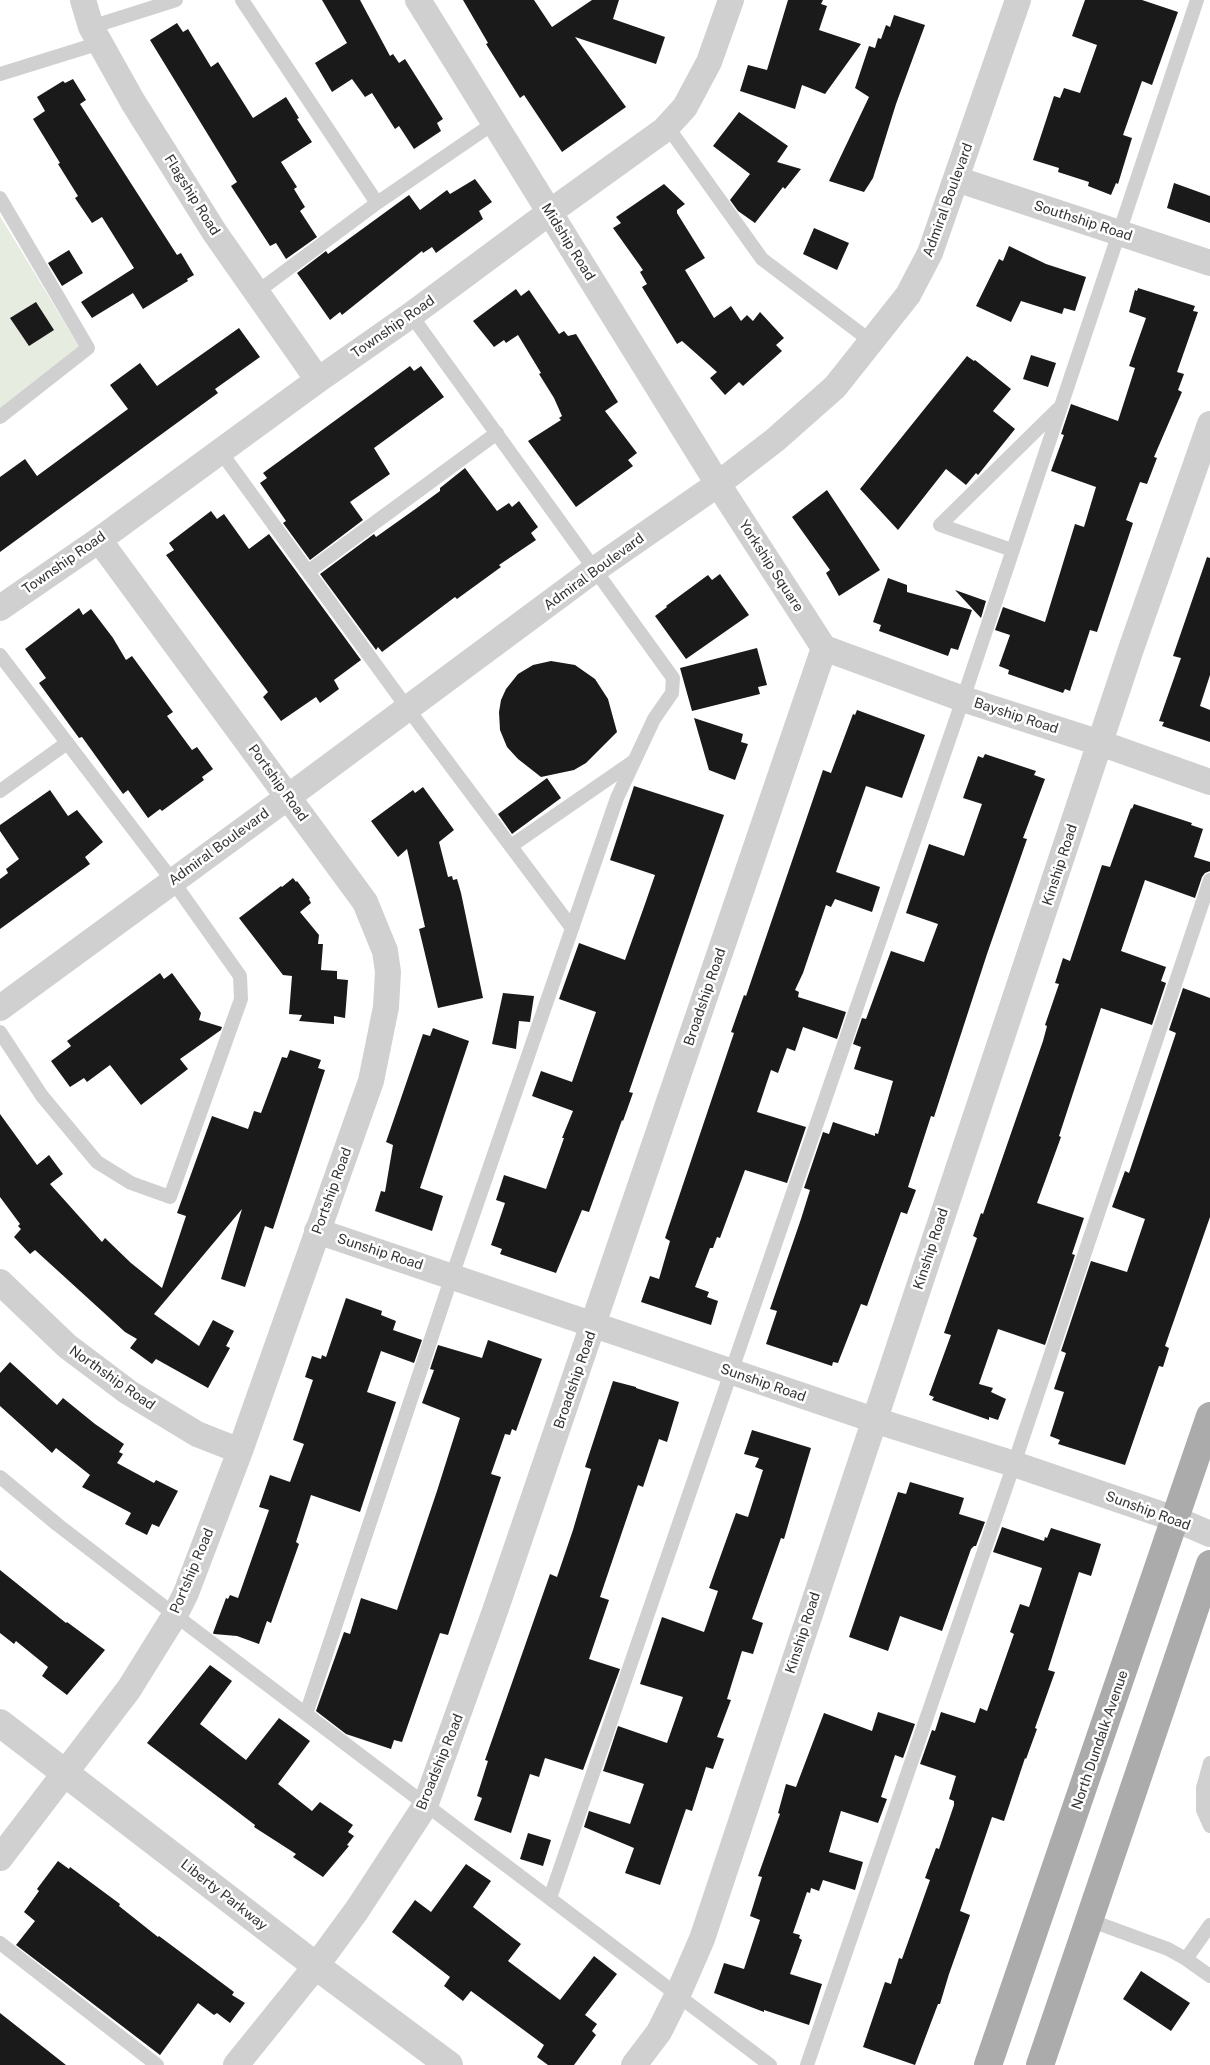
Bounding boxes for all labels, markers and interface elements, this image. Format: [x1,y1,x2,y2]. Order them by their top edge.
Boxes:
street label: Admiral Boulevard [920,141,976,259]
street label: Flagship Road [160,151,224,239]
street label: Southship Road [1032,197,1134,245]
street label: Midship Road [538,200,598,284]
street label: Township Road [348,292,438,362]
street label: Yorkship Square [735,517,807,615]
street label: Township Road [19,528,109,598]
street label: Admiral Boulevard [541,530,647,614]
street label: Bayship Road [972,694,1060,738]
street label: Portship Road [244,741,312,825]
street label: Admiral Boulevard [166,805,272,889]
street label: Kinship Road [1039,822,1081,908]
street label: Broadship Road [680,946,730,1048]
street label: Portship Road [309,1145,355,1237]
street label: Kinship Road [910,1206,952,1292]
street label: Sunship Road [335,1230,425,1274]
street label: Broadship Road [550,1329,600,1431]
street label: Northship Road [66,1342,158,1414]
street label: Sunship Road [718,1361,808,1405]
street label: Sunship Road [1103,1488,1193,1534]
street label: Portship Road [166,1526,218,1616]
street label: Kinship Road [782,1590,824,1676]
street label: North Dundalk Avenue [1068,1668,1132,1812]
street label: Broadship Road [413,1711,467,1813]
street label: Liberty Parkway [177,1856,271,1934]

